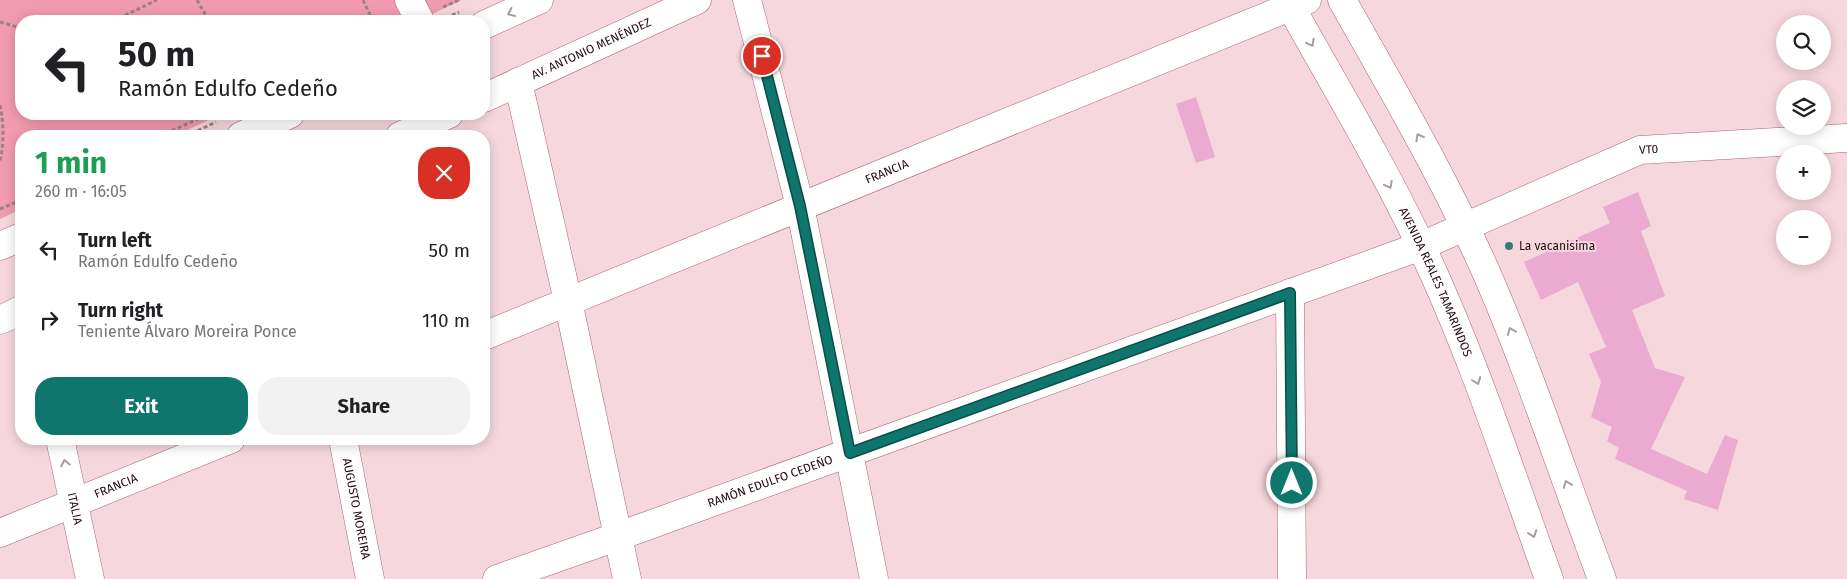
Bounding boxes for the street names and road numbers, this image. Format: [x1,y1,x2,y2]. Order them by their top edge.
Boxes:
street label: AV. ANTONIO MENÉNDEZ [529,15,653,82]
street label: VT0 [1639,142,1659,157]
street label: FRANCIA [863,156,911,187]
street label: AVENIDA REALES TAMARINDOS [1396,205,1475,359]
street label: RAMÓN EDULFO CEDEÑO [706,452,835,510]
street label: AUGUSTO MOREIRA [340,457,373,561]
street label: FRANCIA [92,471,140,501]
street label: ITALIA [65,491,85,526]

